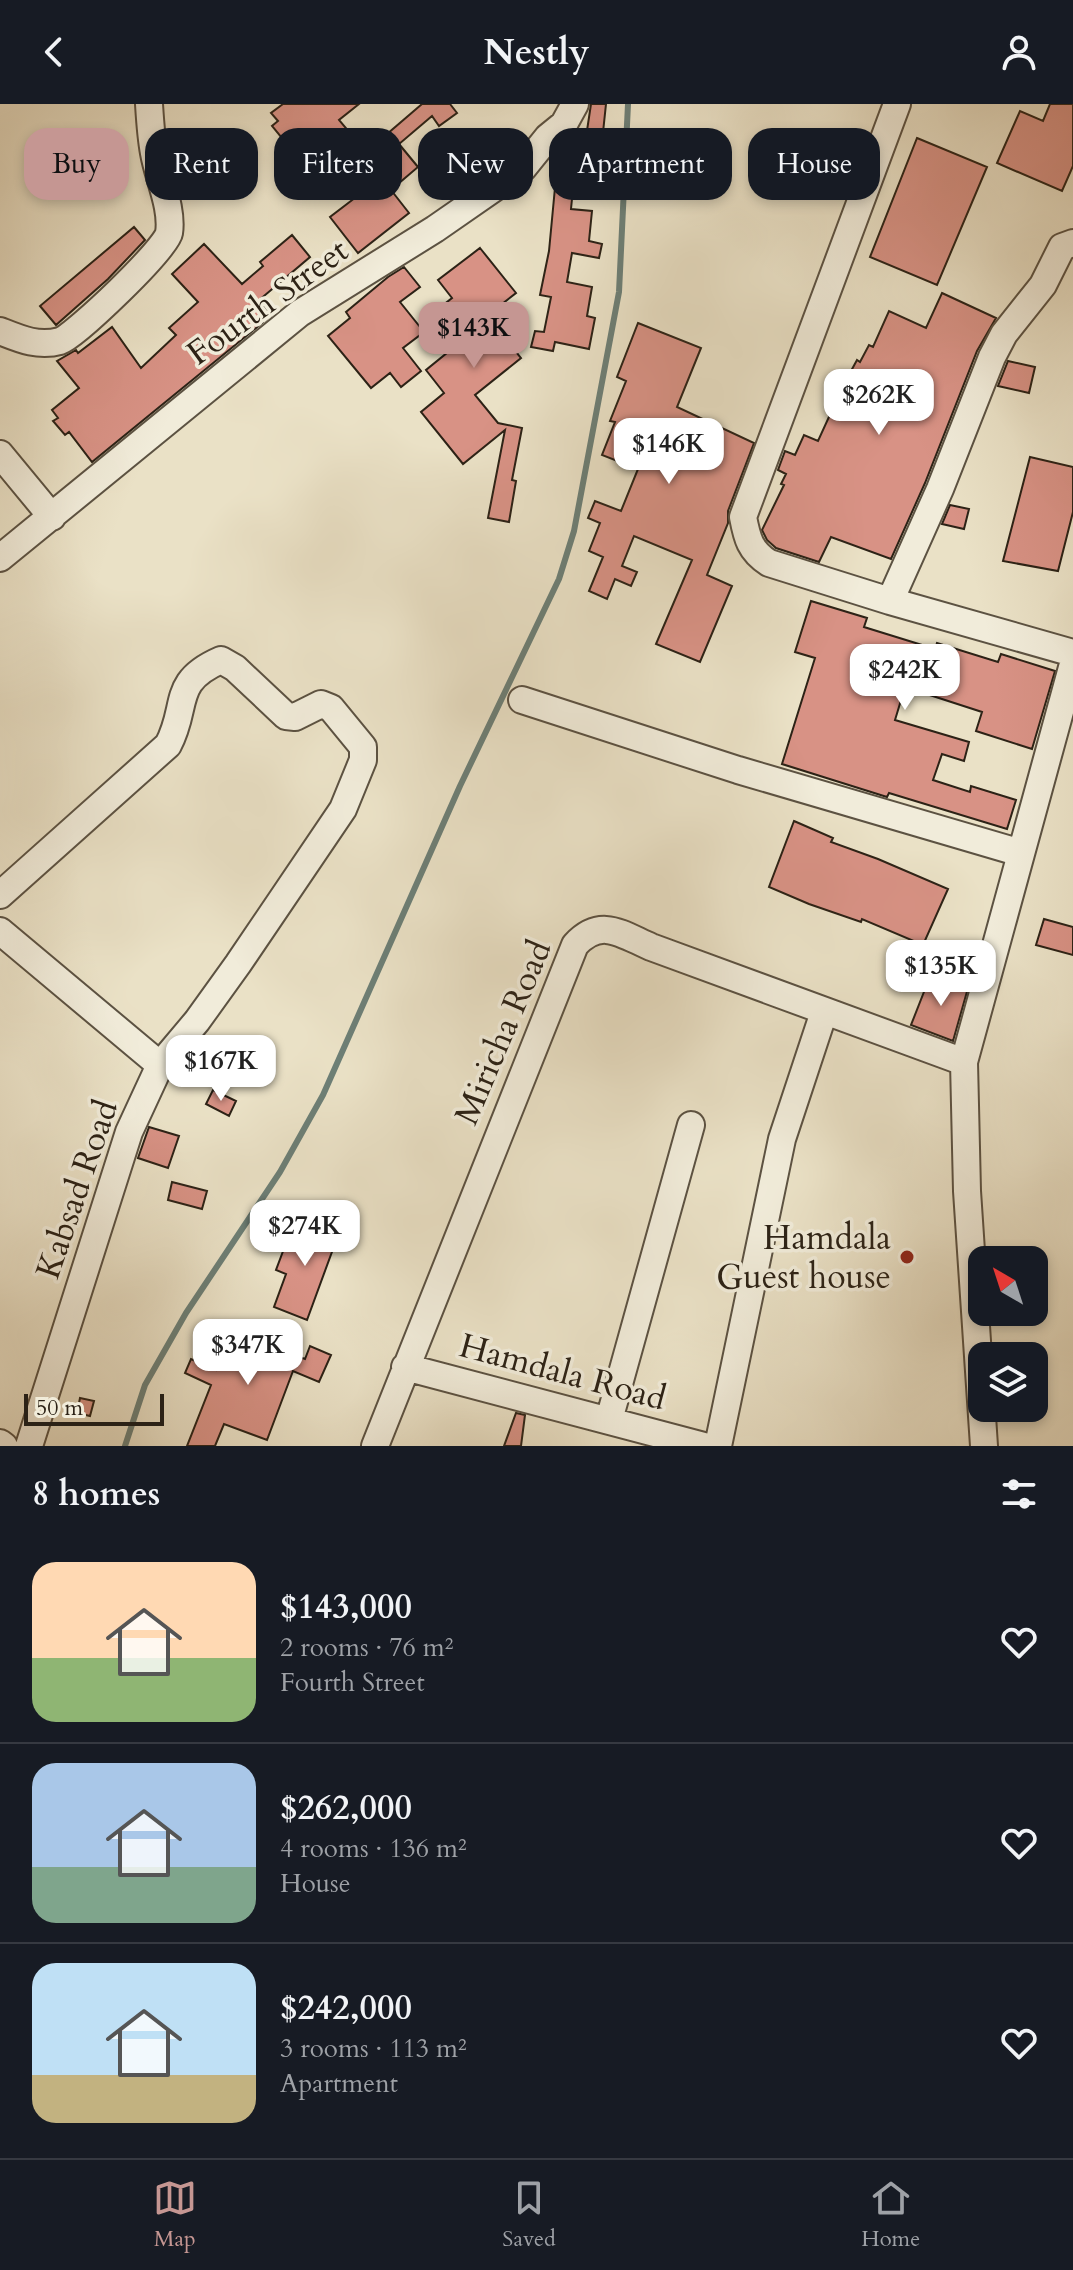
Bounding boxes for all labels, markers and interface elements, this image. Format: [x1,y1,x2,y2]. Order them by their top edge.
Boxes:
text: Nestly [483,28,590,77]
icon: back [32,30,76,74]
icon: person [997,30,1041,74]
chip: Buy [24,128,129,200]
chip: Rent [145,128,258,200]
chip: Filters [274,128,402,200]
chip: New [418,128,533,200]
chip: Apartment [549,128,732,200]
chip: House [748,128,880,200]
street label: Fourth Street [178,227,358,376]
pin: $143K [418,302,530,370]
text: $143K [437,310,511,345]
pin: $262K [823,369,935,437]
text: $262K [842,377,916,412]
pin: $146K [613,418,725,486]
text: $146K [632,426,706,461]
pin: $242K [849,644,961,712]
text: $242K [868,652,942,687]
street label: Miricha Road [443,933,562,1132]
pin: $135K [885,940,997,1008]
text: $135K [904,948,978,983]
pin: $167K [165,1035,277,1103]
text: $167K [184,1043,258,1078]
street label: Kabsad Road [25,1094,129,1285]
pin: $274K [249,1200,361,1268]
text: $274K [268,1208,342,1243]
place label: Hamdala Guest house [716,1215,891,1300]
north arrow [968,1246,1048,1326]
map controls [968,1246,1048,1422]
marker: Hamdala Guest house [898,1248,916,1266]
pin: $347K [192,1319,304,1387]
street label: Hamdala Road [454,1322,671,1422]
text: $347K [211,1327,285,1362]
button: layers [968,1342,1048,1422]
scale bar [24,1390,164,1426]
text: 50 m [36,1393,83,1423]
text: 8 homes [32,1471,160,1517]
icon: filters [997,1472,1041,1516]
text: $143,000 [280,1584,412,1630]
icon: home [96,1594,192,1690]
icon: heart [997,1620,1041,1664]
text: 2 rooms · 76 m² [280,1630,453,1665]
text: Fourth Street [280,1665,425,1700]
text: $262,000 [280,1785,412,1831]
icon: home [96,1795,192,1891]
icon: heart [997,1821,1041,1865]
text: 4 rooms · 136 m² [280,1831,467,1866]
text: House [280,1866,351,1901]
text: $242,000 [280,1985,412,2031]
icon: home [96,1995,192,2091]
icon: heart [997,2021,1041,2065]
text: 3 rooms · 113 m² [280,2031,467,2066]
text: Apartment [280,2066,398,2101]
tab: Map [153,2176,197,2254]
tab: Saved [502,2176,556,2254]
tab: Home [861,2176,920,2254]

